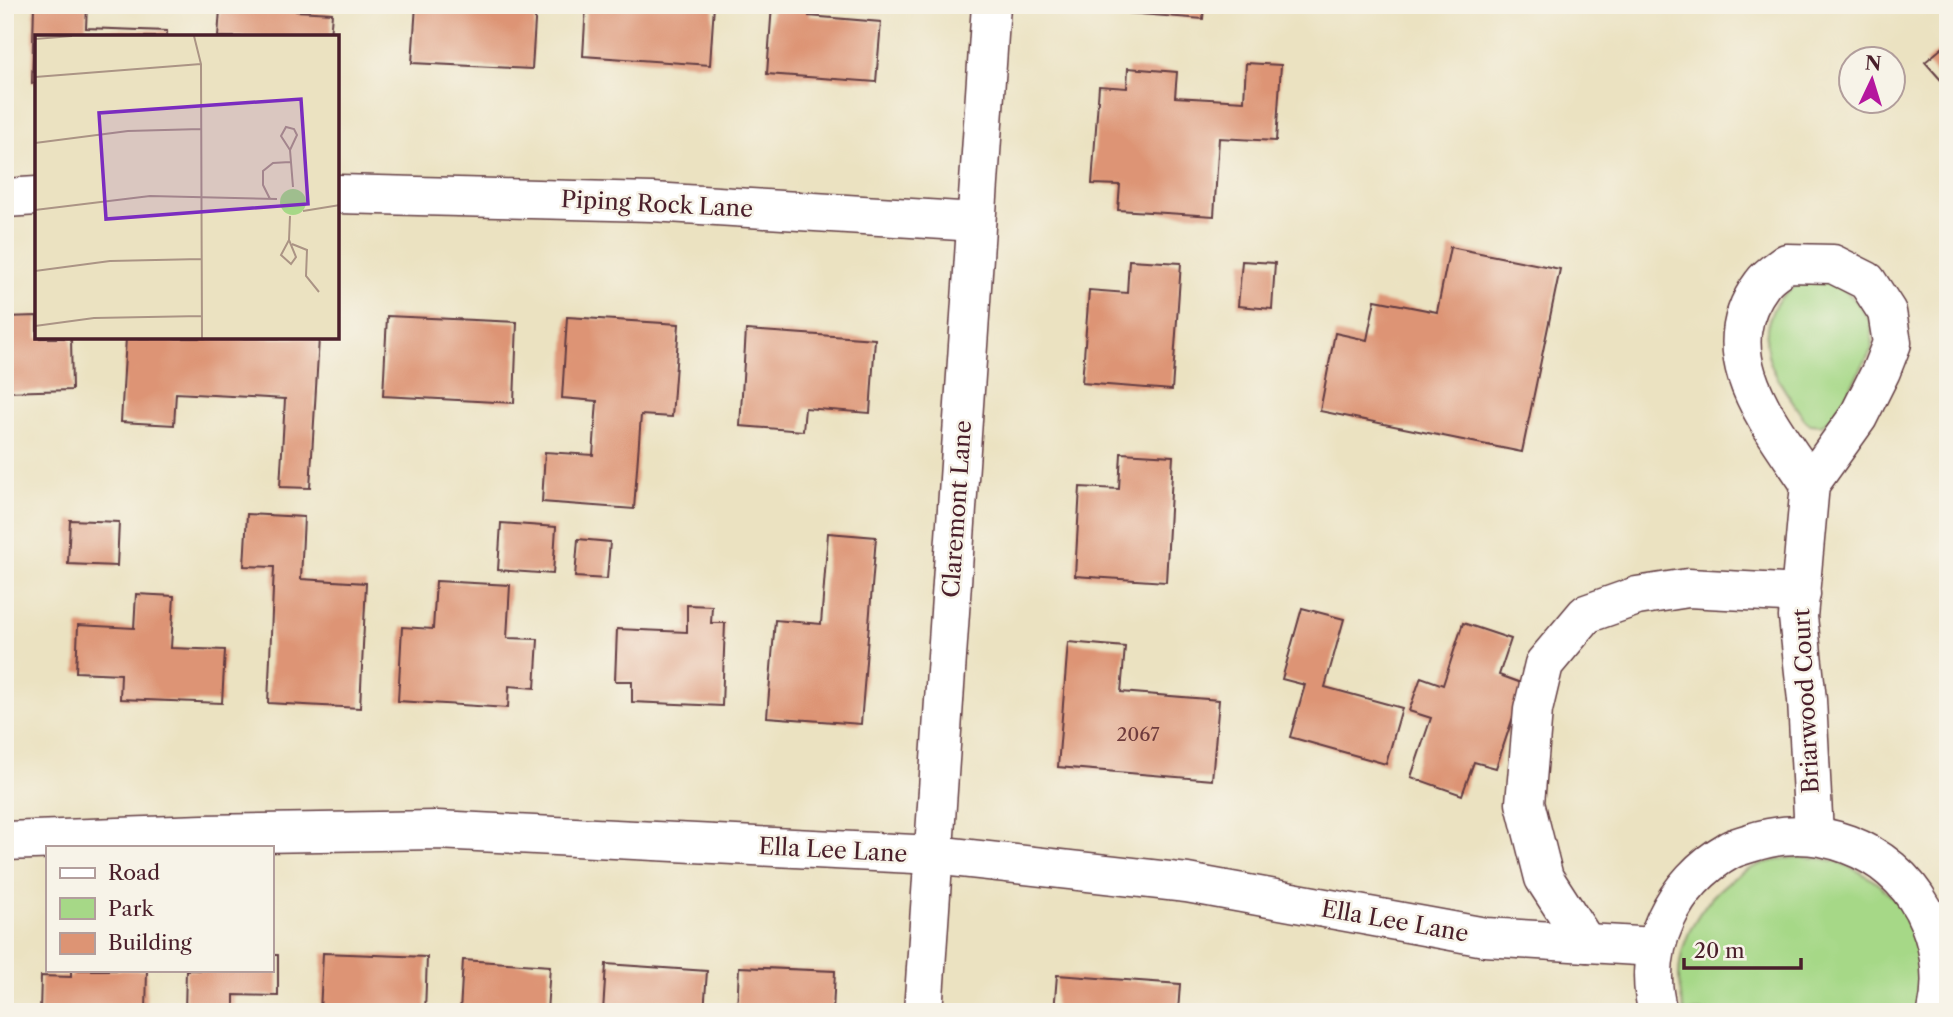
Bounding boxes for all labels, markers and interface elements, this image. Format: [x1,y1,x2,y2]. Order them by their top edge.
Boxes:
inset map [35,35,340,340]
north arrow [1838,46,1908,116]
text: N [1864,51,1882,76]
street label: Piping Rock Lane [560,185,754,223]
street label: Claremont Lane [937,419,977,599]
street label: Briarwood Court [1787,608,1825,794]
house number: 2067 [1116,723,1160,746]
street label: Ella Lee Lane [758,832,908,868]
legend [46,846,273,972]
text: Road [108,860,160,885]
street label: Ella Lee Lane [1319,894,1471,948]
text: Park [108,896,154,921]
scale bar [1684,926,1801,970]
text: Building [108,930,193,955]
text: 20 m [1694,938,1745,963]

